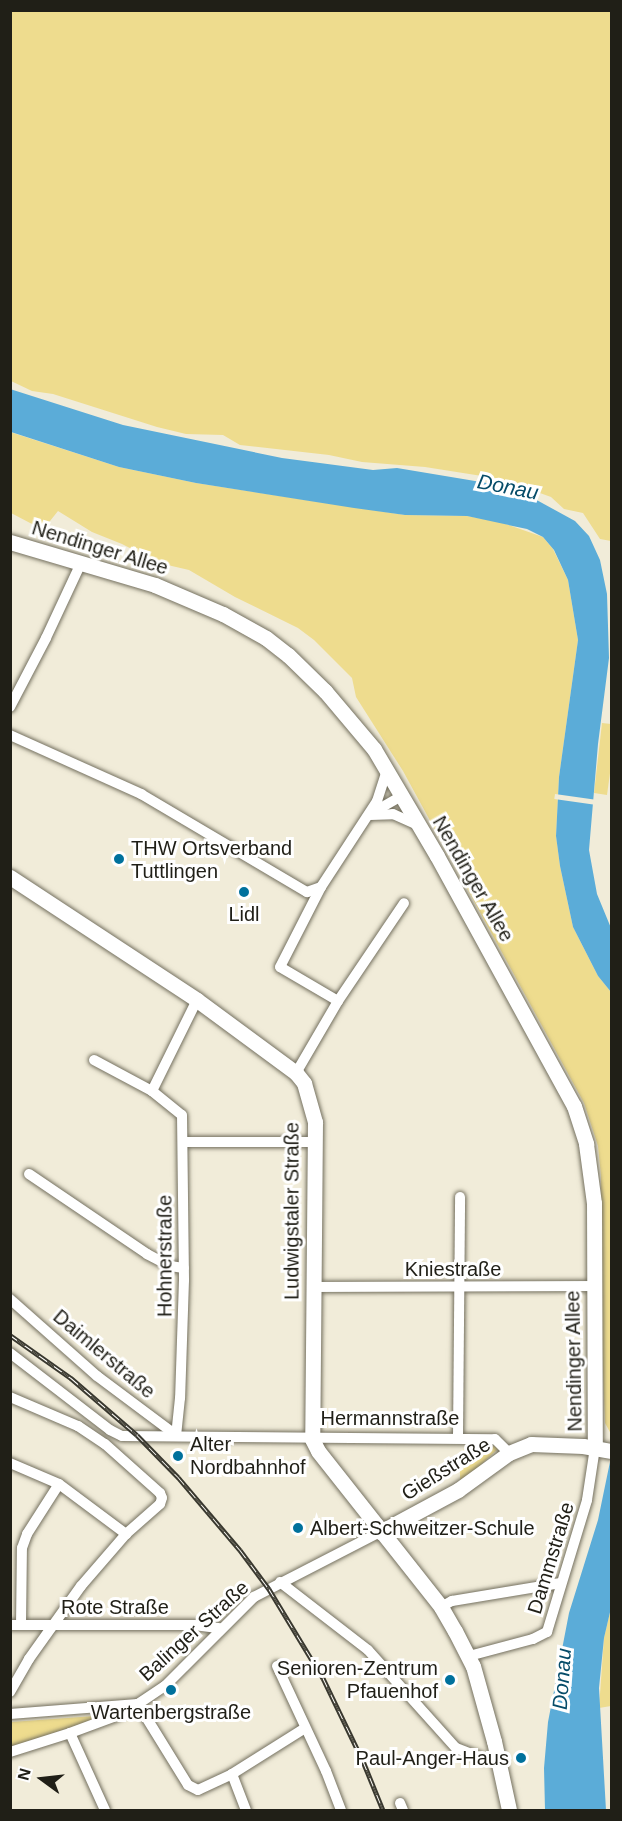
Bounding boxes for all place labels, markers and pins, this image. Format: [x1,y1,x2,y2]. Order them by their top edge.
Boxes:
place label: THW Ortsverband Tuttlingen [131,836,292,883]
marker: THW Ortsverband Tuttlingen [112,852,126,866]
marker: Lidl [237,885,251,899]
place label: Lidl [228,902,260,926]
place label: Alter Nordbahnhof [190,1432,306,1479]
marker: Alter Nordbahnhof [171,1449,185,1463]
place label: Albert-Schweitzer-Schule [310,1516,535,1540]
marker: Albert-Schweitzer-Schule [291,1521,305,1535]
place label: Senioren-Zentrum Pfauenhof [277,1656,438,1703]
marker: Senioren-Zentrum Pfauenhof [443,1673,457,1687]
marker: Wartenbergstraße [164,1683,178,1697]
place label: Wartenbergstraße [91,1700,251,1724]
place label: Paul-Anger-Haus [356,1746,509,1770]
marker: Paul-Anger-Haus [514,1751,528,1765]

